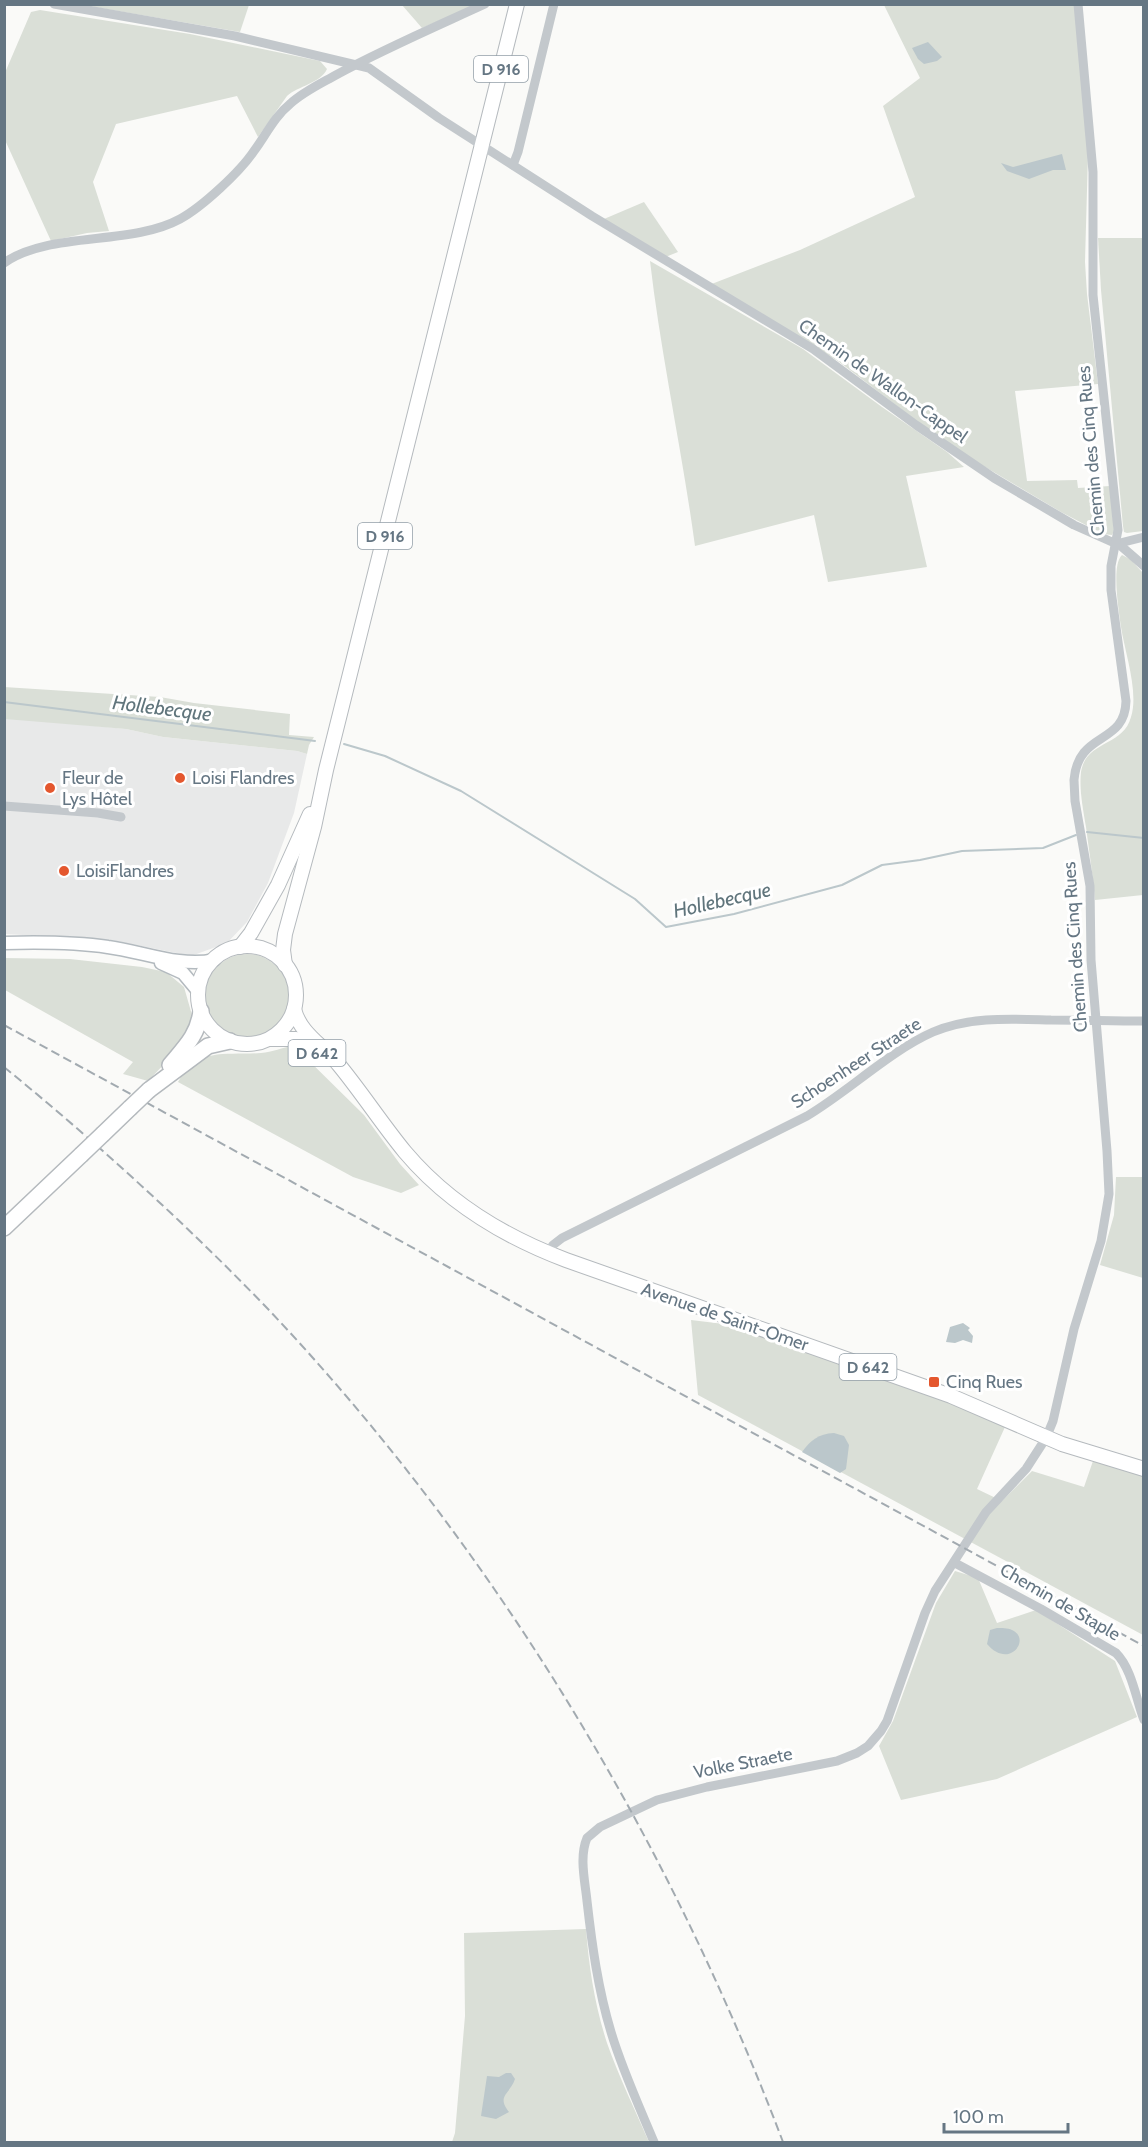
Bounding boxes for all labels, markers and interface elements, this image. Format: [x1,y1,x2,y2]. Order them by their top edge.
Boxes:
road number: D 916 [474,56,528,82]
street label: Chemin de Wallon-Cappel [794,314,972,448]
street label: Chemin des Cinq Rues [1073,365,1109,537]
road number: D 916 [358,523,412,549]
water label: Hollebecque [111,690,213,726]
place label: Fleur de Lys Hôtel [62,767,133,810]
place label: Loisi Flandres [192,767,294,789]
marker: Loisi Flandres [173,771,187,785]
marker: Fleur de Lys Hôtel [43,781,57,795]
place label: LoisiFlandres [76,860,174,882]
street label: Chemin des Cinq Rues [1058,861,1092,1033]
marker: LoisiFlandres [57,864,71,878]
water label: Hollebecque [671,877,773,923]
street label: Schoenheer Straete [787,1013,925,1113]
road number: D 642 [288,1040,346,1066]
street label: Avenue de Saint-Omer [638,1278,812,1356]
road number: D 642 [840,1354,896,1380]
place label: Cinq Rues [946,1371,1022,1393]
marker: Cinq Rues [927,1375,941,1389]
street label: Chemin de Staple [996,1559,1124,1645]
street label: Volke Straete [692,1743,794,1783]
scale bar [944,2096,1068,2134]
text: 100 m [953,2106,1004,2128]

